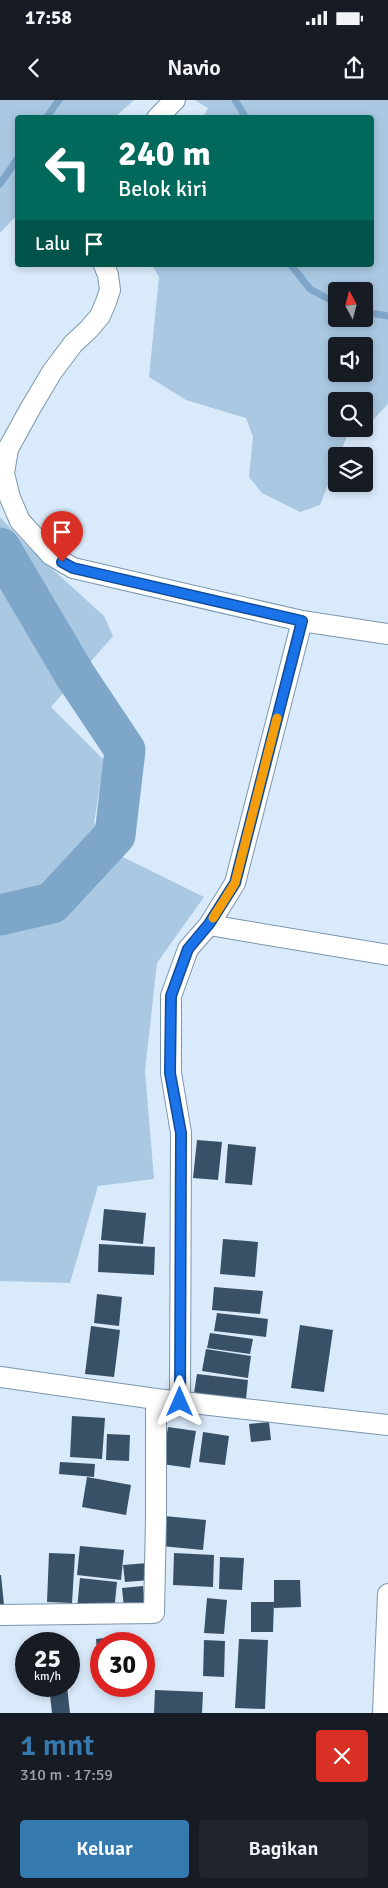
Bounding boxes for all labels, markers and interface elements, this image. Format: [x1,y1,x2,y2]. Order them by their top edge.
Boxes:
text: 17:58 [25,6,72,30]
icon: back [20,54,48,82]
text: Navio [167,54,221,81]
icon: share [340,54,368,82]
text: 240 m [118,132,211,175]
icon: left [35,135,100,200]
text: Belok kiri [118,175,207,202]
icon: arrive [80,230,108,258]
text: Lalu [35,232,70,256]
north arrow [328,282,372,328]
map controls [328,282,373,492]
button: sound [328,337,373,382]
button: search [328,392,373,437]
button: layers [328,447,373,492]
pin [41,511,83,562]
icon: arrive [48,518,76,546]
position arrow [153,1375,205,1427]
speed limit sign: 30 [90,1632,155,1697]
text: 25 [34,1643,61,1674]
text: km/h [34,1669,61,1684]
text: 1 mnt [20,1727,94,1764]
button: close [316,1730,368,1782]
text: 310 m · 17:59 [20,1765,113,1785]
button: Keluar [20,1820,189,1878]
button: Bagikan [199,1820,368,1878]

